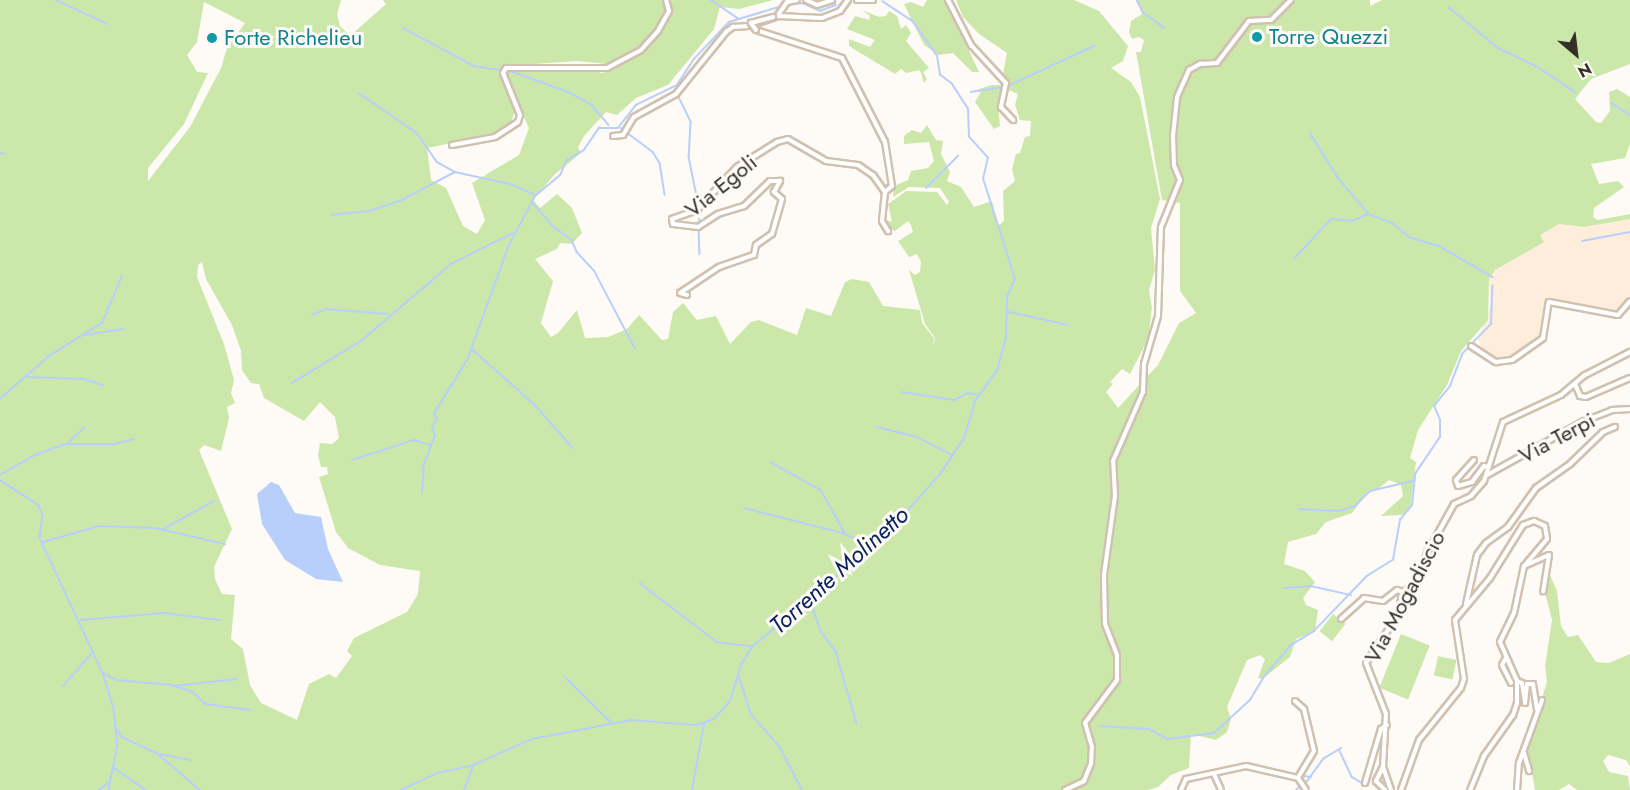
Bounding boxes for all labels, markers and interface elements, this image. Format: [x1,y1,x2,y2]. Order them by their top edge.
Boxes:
place label: Torre Quezzi [1269,24,1388,50]
north arrow [1546,24,1606,84]
place label: Forte Richelieu [224,25,362,51]
marker: Torre Quezzi [1250,30,1264,44]
marker: Forte Richelieu [205,31,219,45]
text: N [1574,57,1596,83]
street label: Via Egoli [680,149,762,223]
street label: Via Terpi [1514,407,1600,469]
water label: Torrente Molinetto [764,500,914,640]
street label: Via Mogadiscio [1359,526,1451,668]

